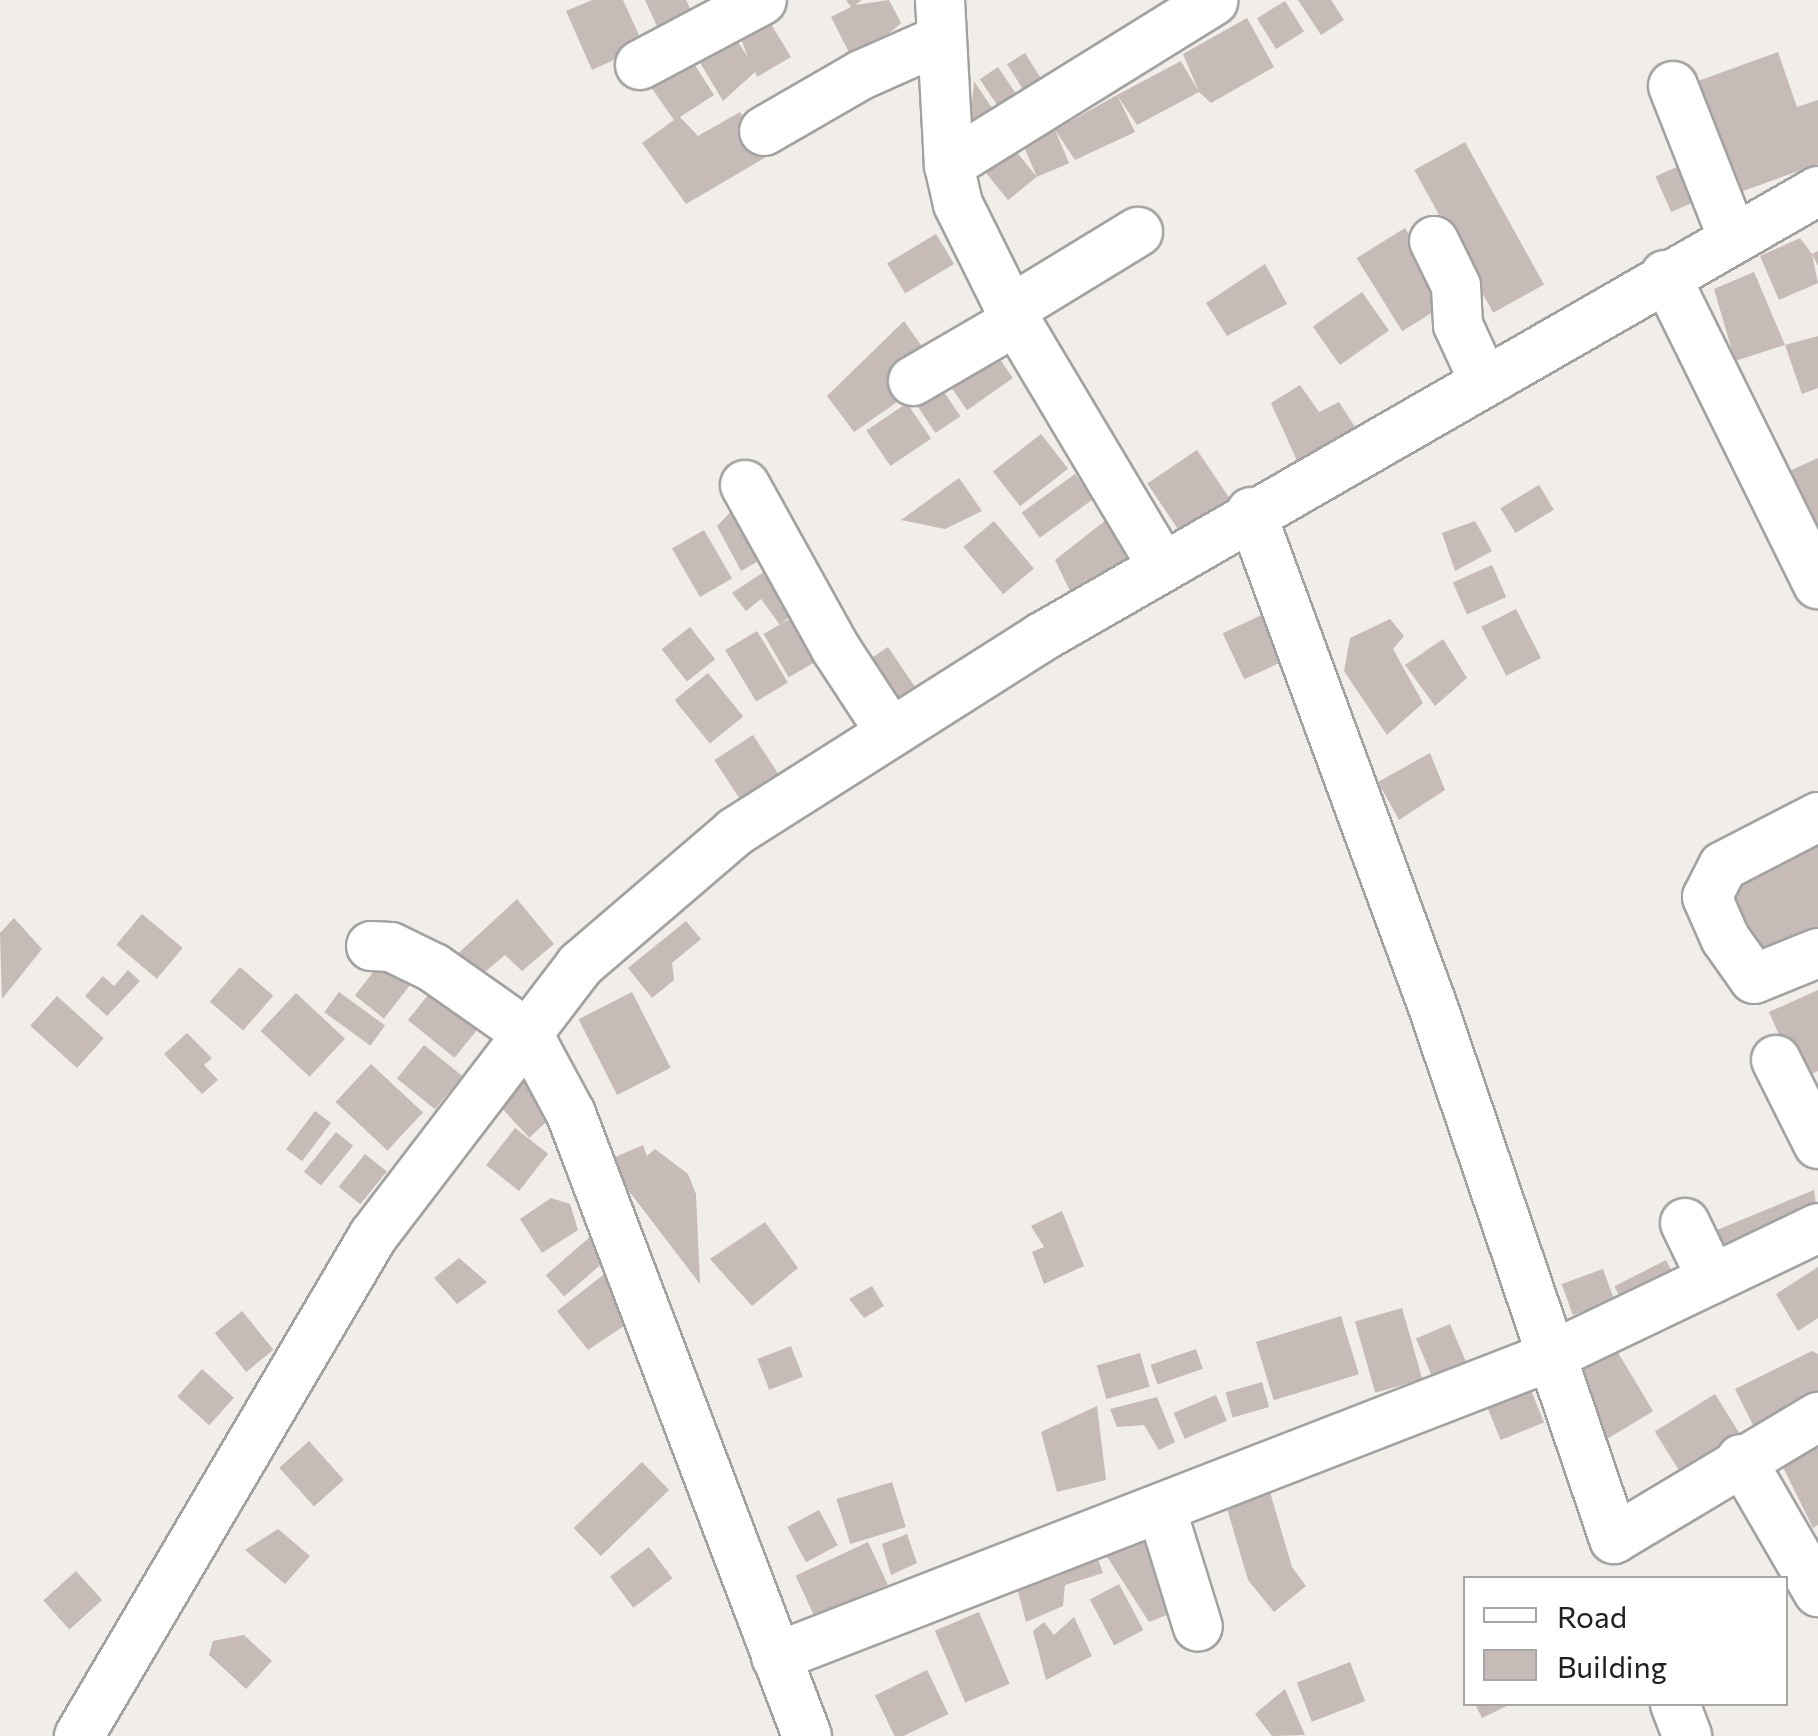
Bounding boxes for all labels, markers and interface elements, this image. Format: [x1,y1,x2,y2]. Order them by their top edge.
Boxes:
legend [1463,1576,1788,1706]
text: Road [1557,1597,1627,1634]
text: Building [1557,1647,1667,1684]

